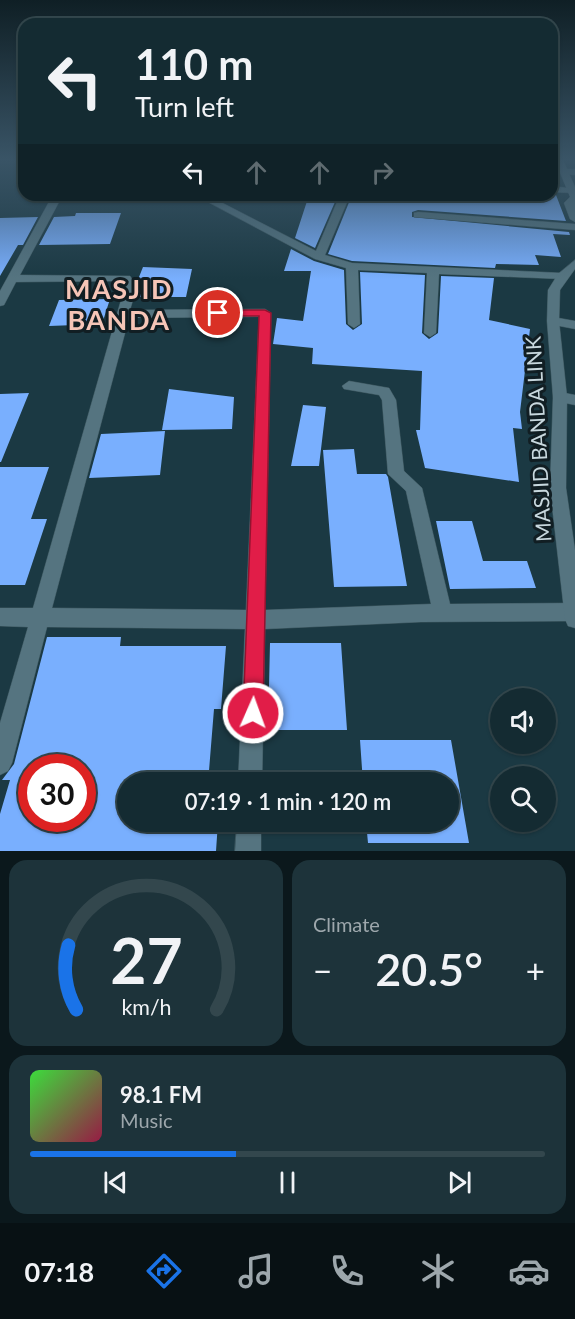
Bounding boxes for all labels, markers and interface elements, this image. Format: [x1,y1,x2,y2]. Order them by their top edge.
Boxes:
text: 110 m [135,39,253,89]
icon: left [36,42,114,120]
text: Turn left [135,90,234,123]
icon: left [177,156,210,189]
icon: ahead [240,156,273,189]
icon: ahead [303,156,336,189]
icon: right [366,156,399,189]
district label: MASJID BANDA [65,272,173,336]
pin [192,287,243,338]
icon: arrive [201,296,234,329]
street label: MASJID BANDA LINK [520,336,555,543]
position arrow [221,681,285,745]
map controls [490,688,556,832]
button: sound [490,688,556,754]
speed limit sign: 30 [18,754,96,832]
button: search [490,766,556,832]
text: 07:19 · 1 min · 120 m [185,788,391,815]
text: Climate [313,912,380,936]
text: 27 [110,922,182,997]
text: 20.5° [375,942,483,996]
text: − [313,950,332,990]
text: + [526,950,545,990]
text: km/h [121,994,171,1020]
text: 98.1 FM [120,1081,202,1108]
text: Music [120,1108,173,1132]
icon: previous [99,1166,132,1199]
icon: pause [271,1166,304,1199]
icon: next [443,1166,476,1199]
icon: directions [143,1250,185,1292]
icon: music [235,1250,277,1292]
icon: phone [326,1250,368,1292]
icon: climate [417,1250,459,1292]
icon: car [508,1250,550,1292]
text: 07:18 [25,1255,94,1288]

